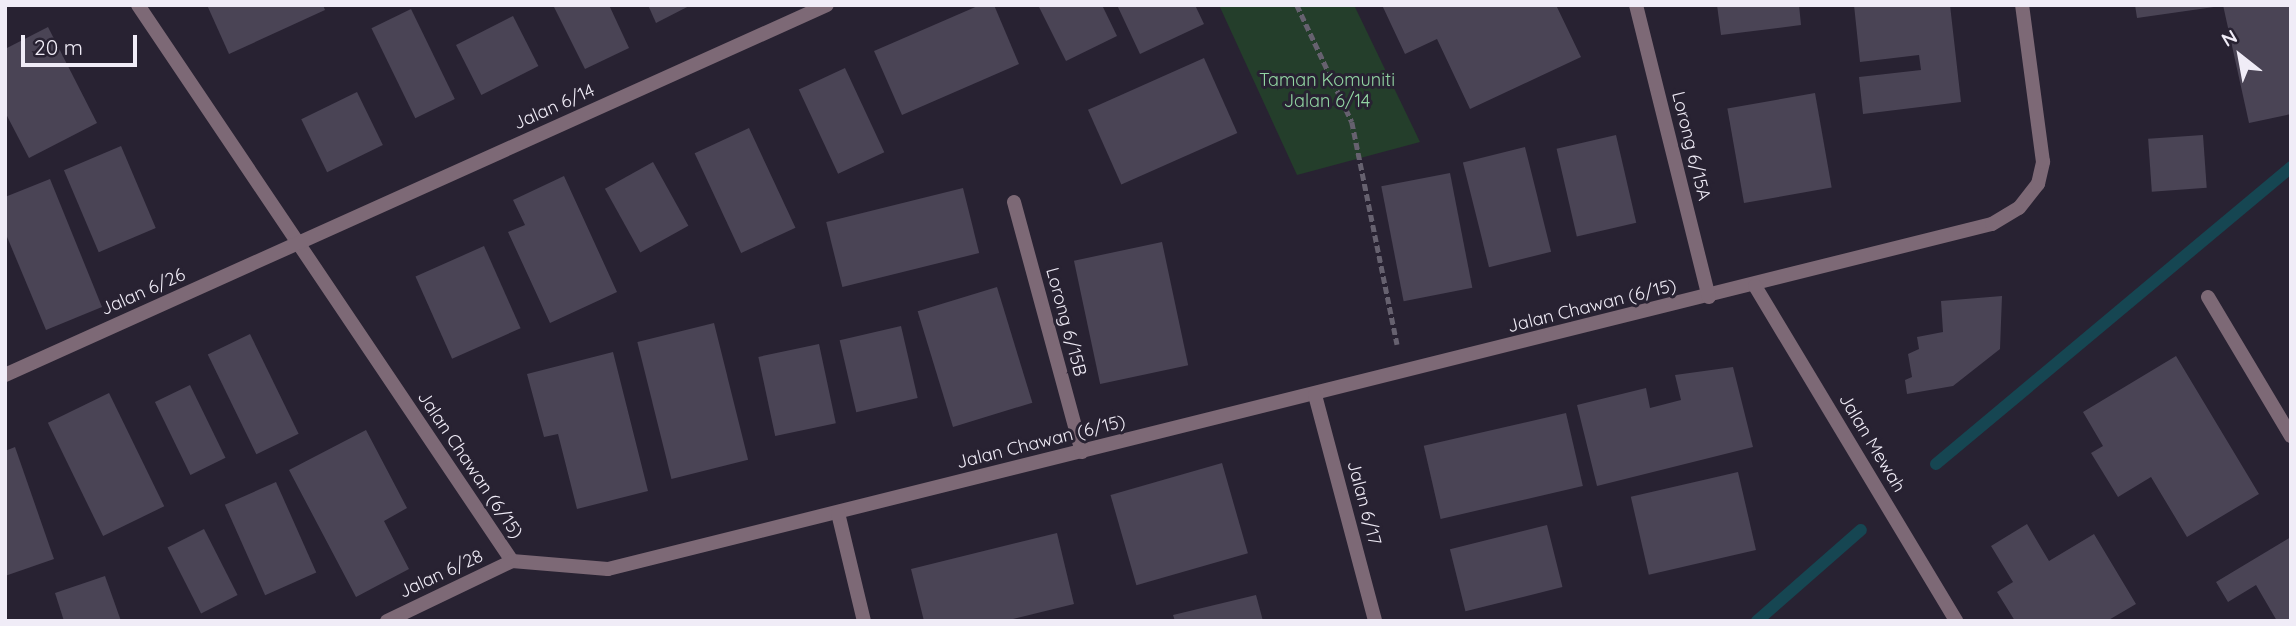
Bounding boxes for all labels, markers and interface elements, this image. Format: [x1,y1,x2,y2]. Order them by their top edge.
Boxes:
scale bar [24,21,140,65]
north arrow [2205,21,2275,91]
text: N [2217,24,2241,52]
text: 20 m [34,34,83,60]
park label: Taman Komuniti Jalan 6/14 [1259,70,1395,112]
street label: Jalan 6/14 [510,80,598,134]
street label: Lorong 6/15A [1667,89,1715,203]
street label: Jalan 6/26 [97,264,189,320]
street label: Lorong 6/15B [1041,265,1091,379]
street label: Jalan Chawan (6/15) [1505,275,1679,337]
street label: Jalan Chawan (6/15) [413,387,527,543]
street label: Jalan Mewah [1834,390,1910,496]
street label: Jalan Chawan (6/15) [954,411,1128,473]
street label: Jalan 6/17 [1342,458,1386,548]
street label: Jalan 6/28 [395,545,487,603]

